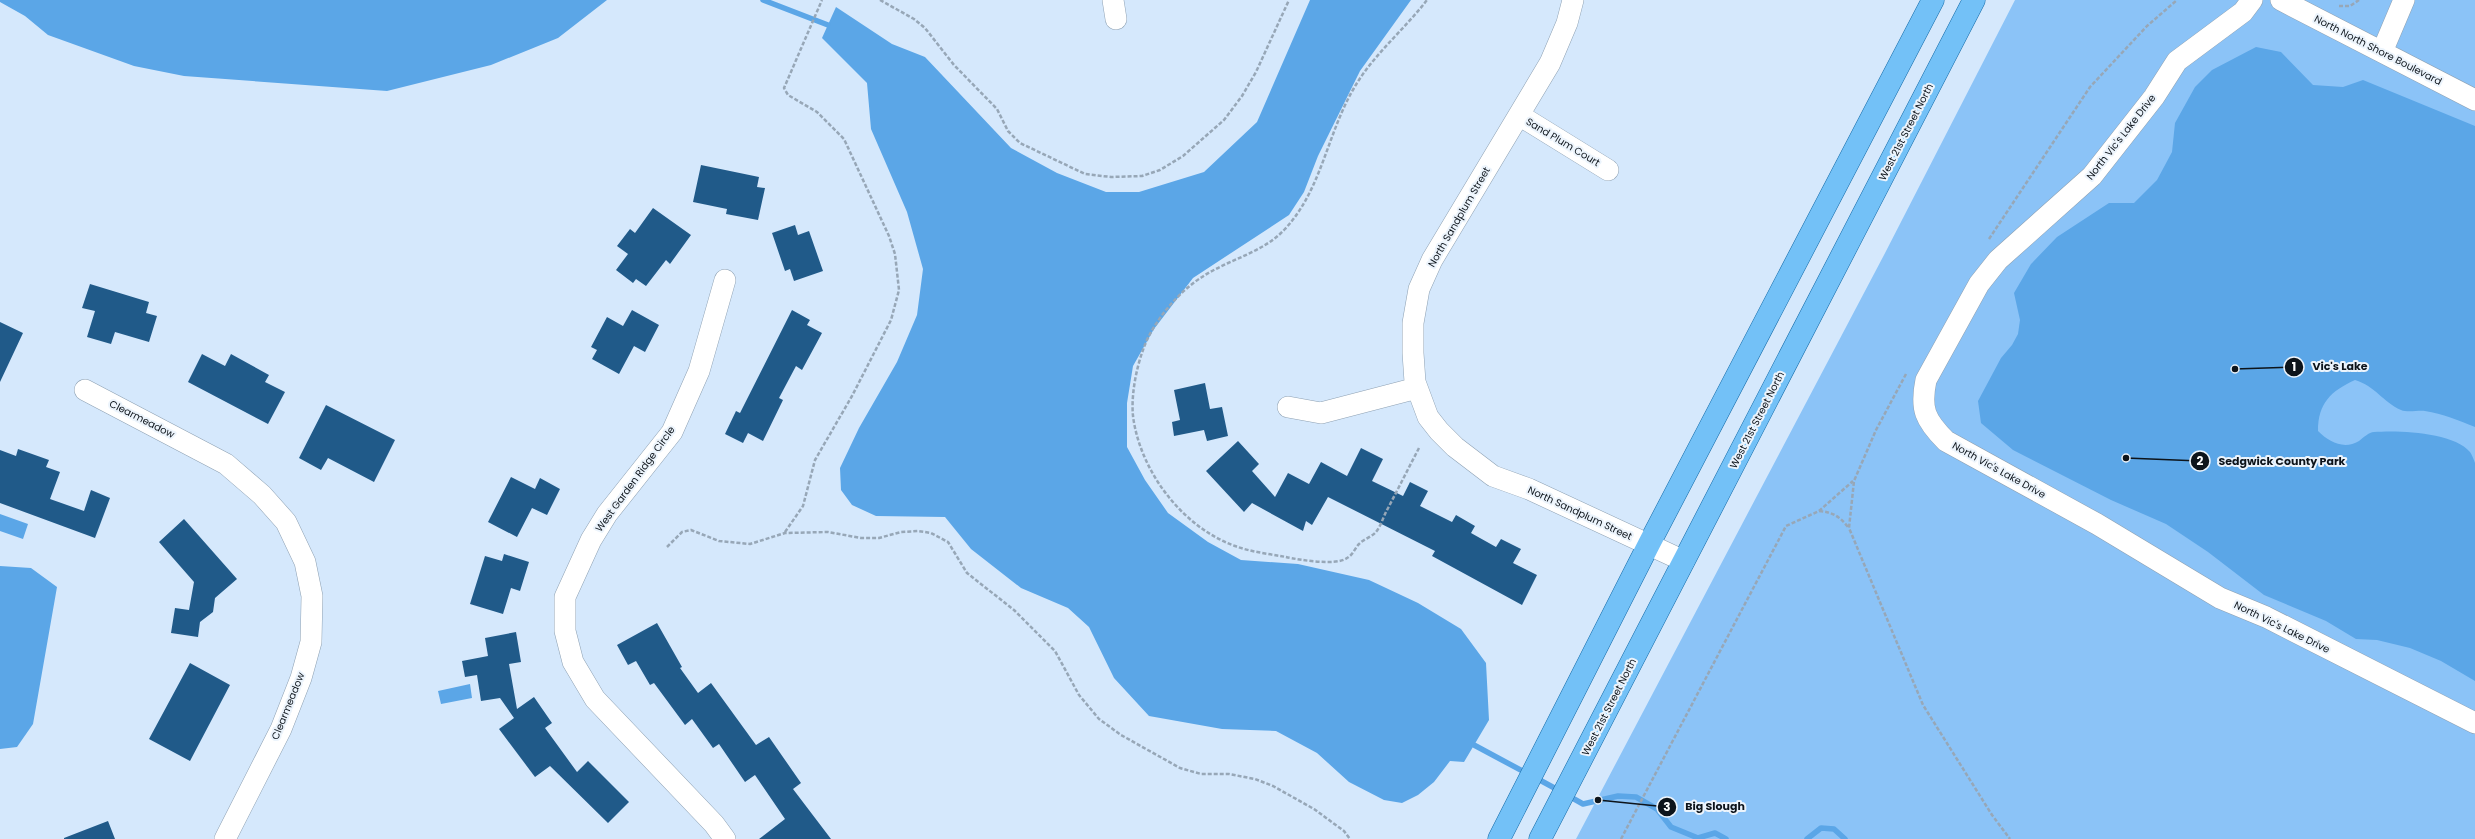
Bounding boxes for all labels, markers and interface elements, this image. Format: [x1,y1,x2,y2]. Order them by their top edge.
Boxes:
street label: North North Shore Boulevard [2312,11,2444,89]
street label: West 21st Street North [1875,81,1937,183]
street label: North Vic's Lake Drive [2083,91,2159,183]
street label: Sand Plum Court [1523,114,1603,170]
street label: North Sandplum Street [1424,164,1494,270]
callout: Vic's Lake [2284,355,2375,378]
text: 1 [2292,358,2296,375]
text: Vic's Lake [2312,358,2368,374]
street label: West 21st Street North [1726,369,1788,471]
street label: Clearmeadow [107,396,178,442]
street label: West Garden Ridge Circle [591,423,679,535]
street label: North Vic's Lake Drive [1950,438,2048,502]
callout: Sedgwick County Park [2190,449,2353,472]
text: 2 [2197,452,2204,469]
text: Sedgwick County Park [2219,453,2346,469]
street label: North Sandplum Street [1525,482,1635,544]
street label: North Vic's Lake Drive [2232,597,2332,657]
street label: West 21st Street North [1578,656,1640,758]
street label: Clearmeadow [268,669,309,742]
callout: Big Slough [1657,795,1752,818]
text: 3 [1663,798,1671,815]
text: Big Slough [1685,798,1745,814]

